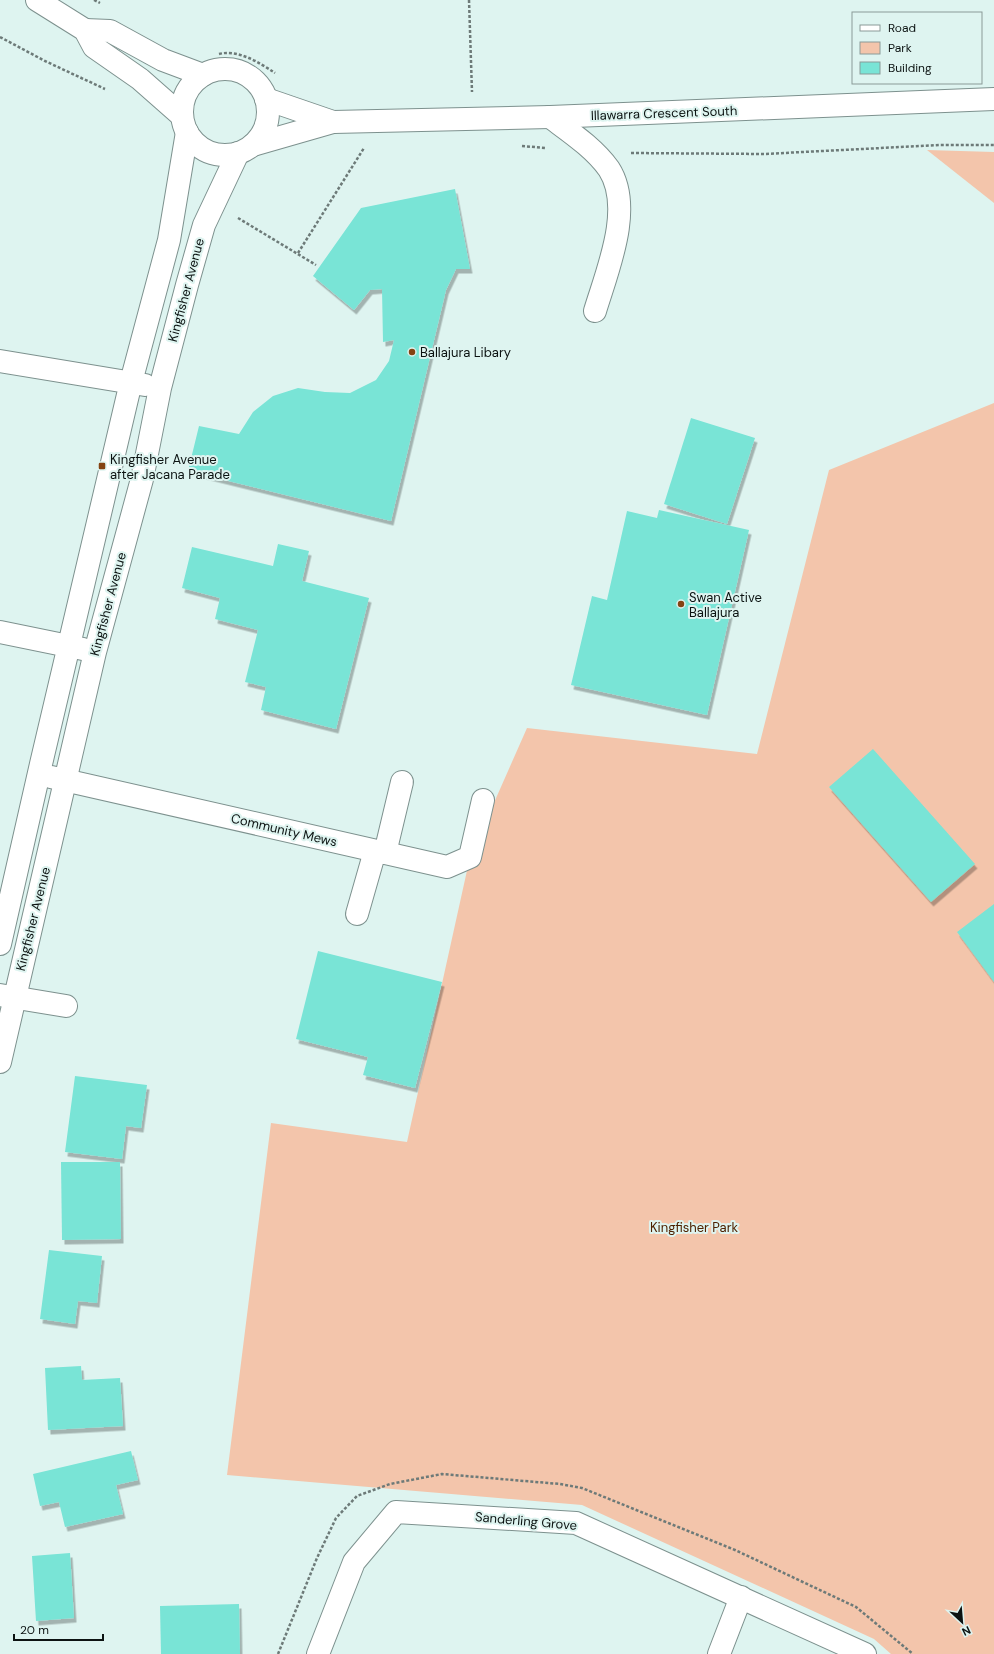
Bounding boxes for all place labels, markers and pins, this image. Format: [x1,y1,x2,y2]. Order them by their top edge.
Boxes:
place label: Ballajura Libary [420,344,511,361]
marker: Ballajura Libary [407,347,417,357]
place label: Kingfisher Avenue after Jacana Parade [110,451,230,483]
marker: Kingfisher Avenue after Jacana Parade [97,461,107,471]
place label: Swan Active Ballajura [689,589,762,621]
marker: Swan Active Ballajura [676,599,686,609]

